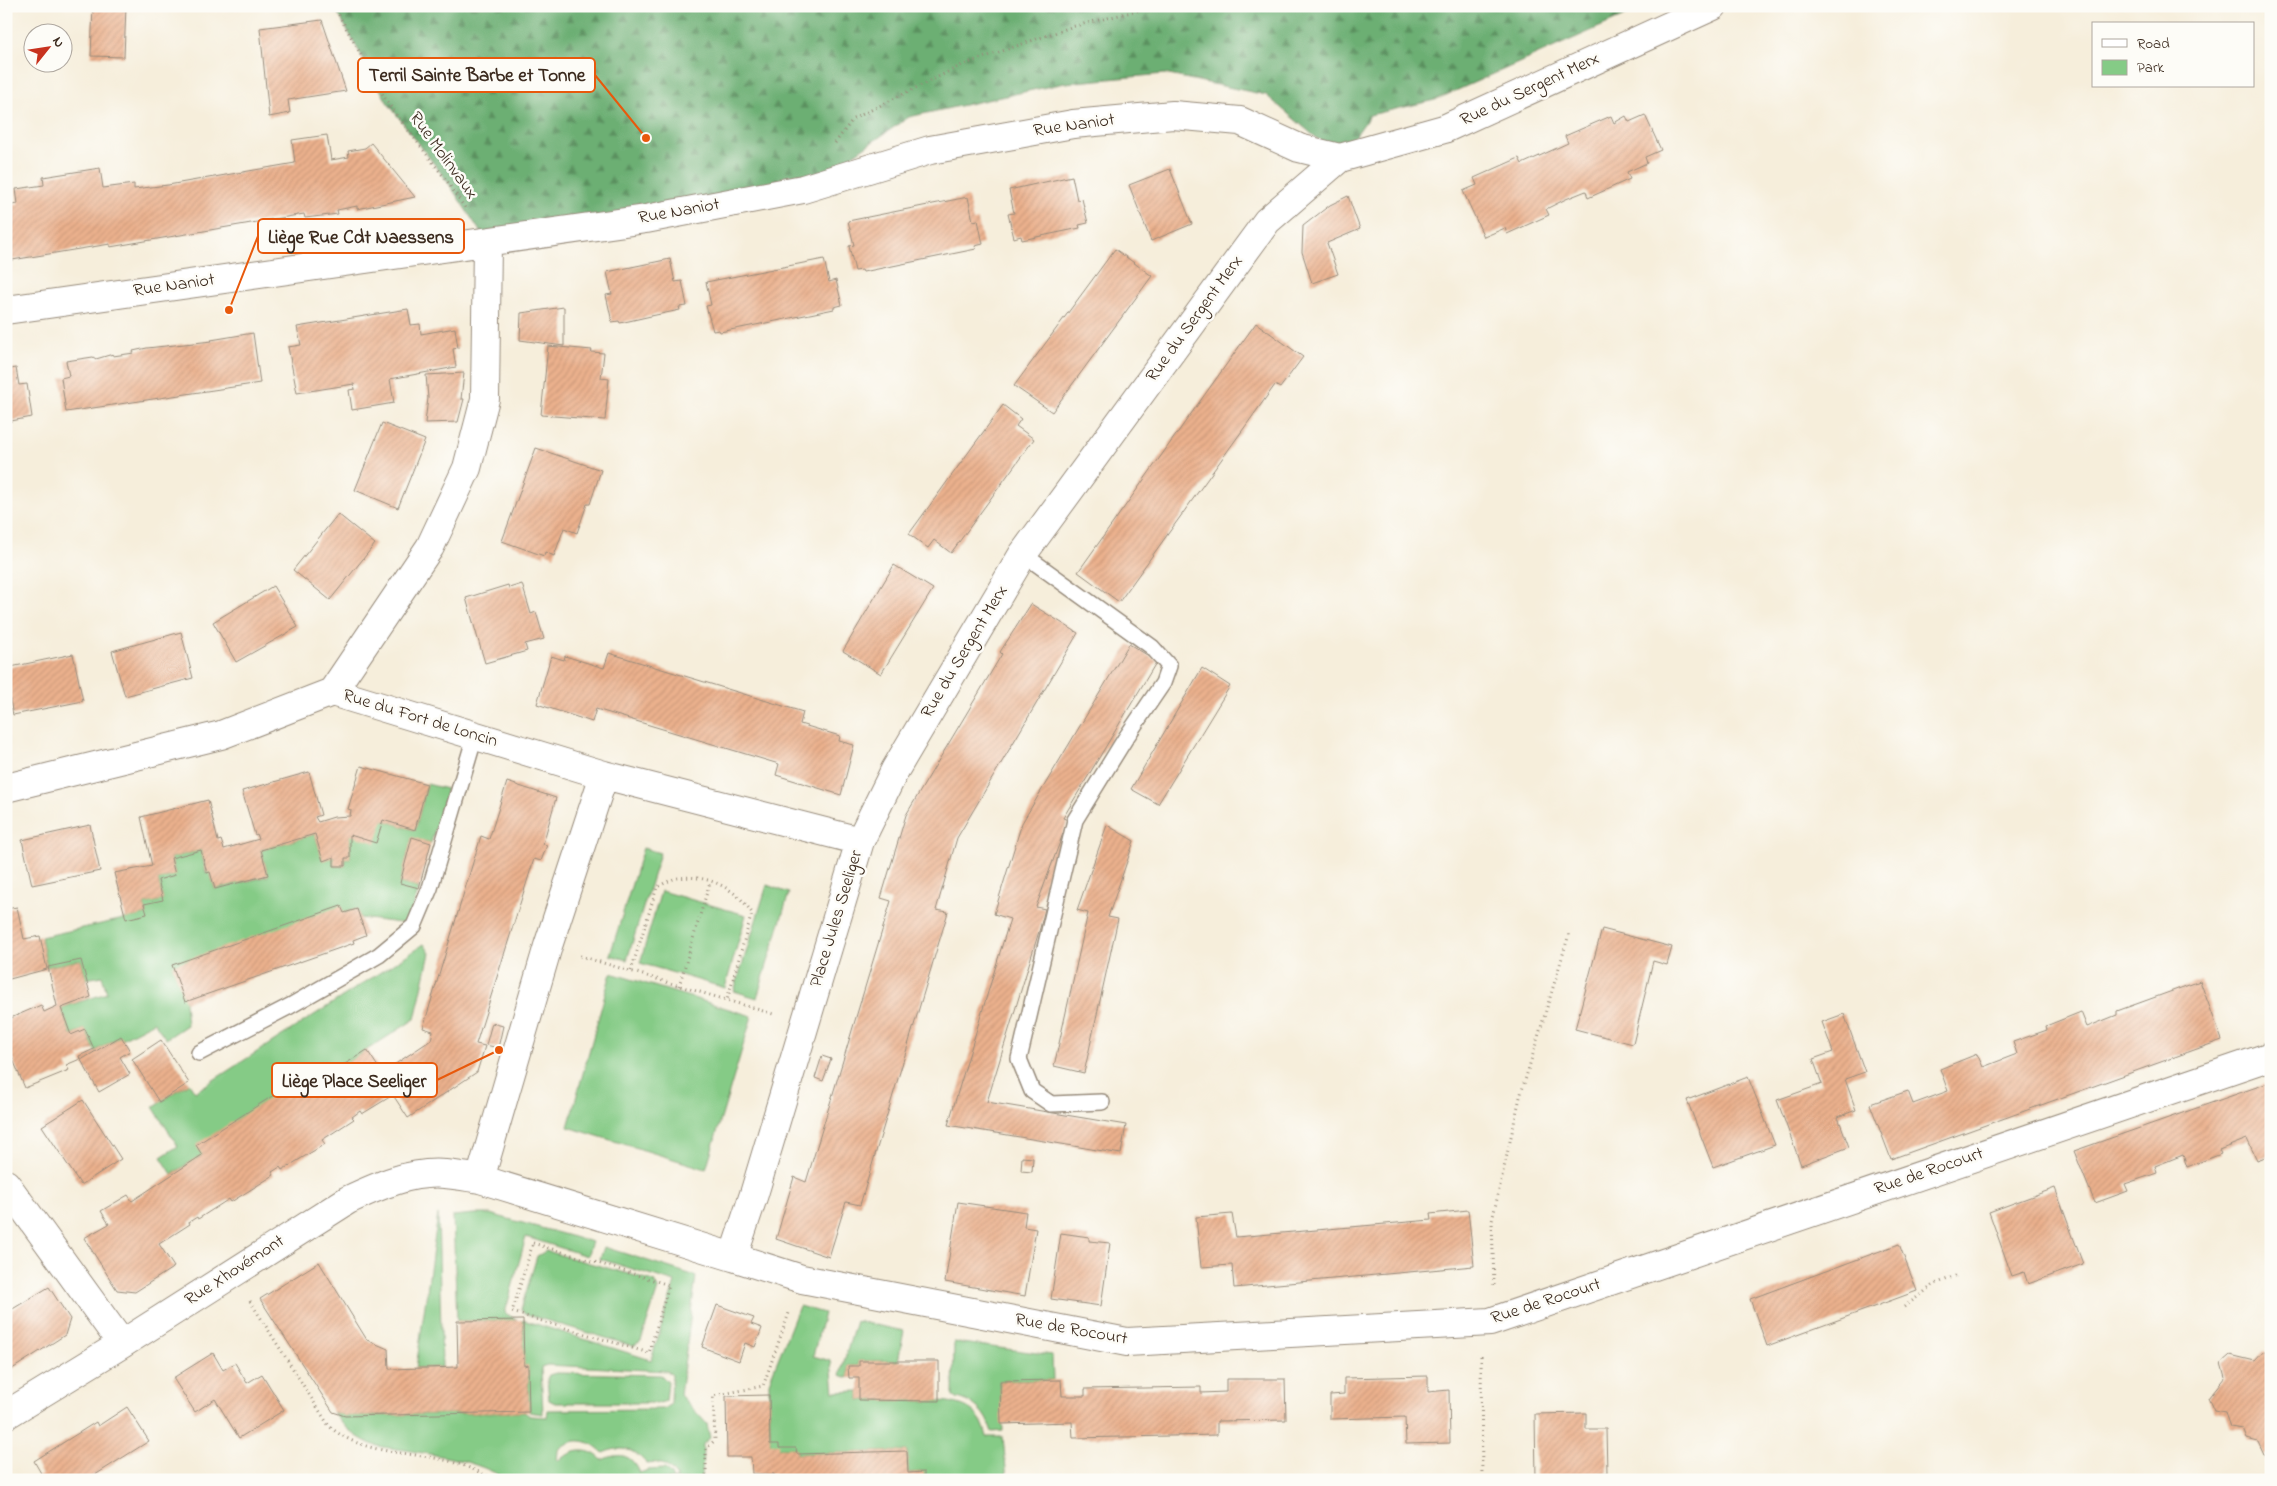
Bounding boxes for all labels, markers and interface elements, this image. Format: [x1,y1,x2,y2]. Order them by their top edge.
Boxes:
north arrow [22,22,72,72]
legend [2092,22,2254,88]
text: N [47,33,69,52]
text: Road [2137,33,2170,55]
street label: Rue du Sergent Merx [1456,46,1604,135]
text: Park [2137,57,2165,79]
callout: Terril Sainte Barbe et Tonne [358,58,595,92]
text: Terril Sainte Barbe et Tonne [369,63,586,90]
street label: Rue Molinvaux [402,107,484,205]
street label: Rue Naniot [1032,107,1116,145]
street label: Rue Naniot [636,192,722,232]
callout: Liège Rue Cdt Naessens [258,219,464,253]
text: Liège Rue Cdt Naessens [268,225,454,254]
street label: Rue du Sergent Merx [1140,250,1251,388]
street label: Rue Naniot [132,267,216,305]
street label: Rue du Sergent Merx [915,581,1016,724]
street label: Rue du Fort de Loncin [339,683,501,755]
street label: Place Jules Seeliger [804,847,871,991]
callout: Liège Place Seeliger [272,1063,437,1097]
text: Liège Place Seeliger [282,1069,427,1098]
street label: Rue de Rocourt [1871,1141,1987,1203]
street label: Rue Xhovémont [180,1229,290,1313]
street label: Rue de Rocourt [1488,1272,1604,1332]
street label: Rue de Rocourt [1013,1307,1129,1353]

